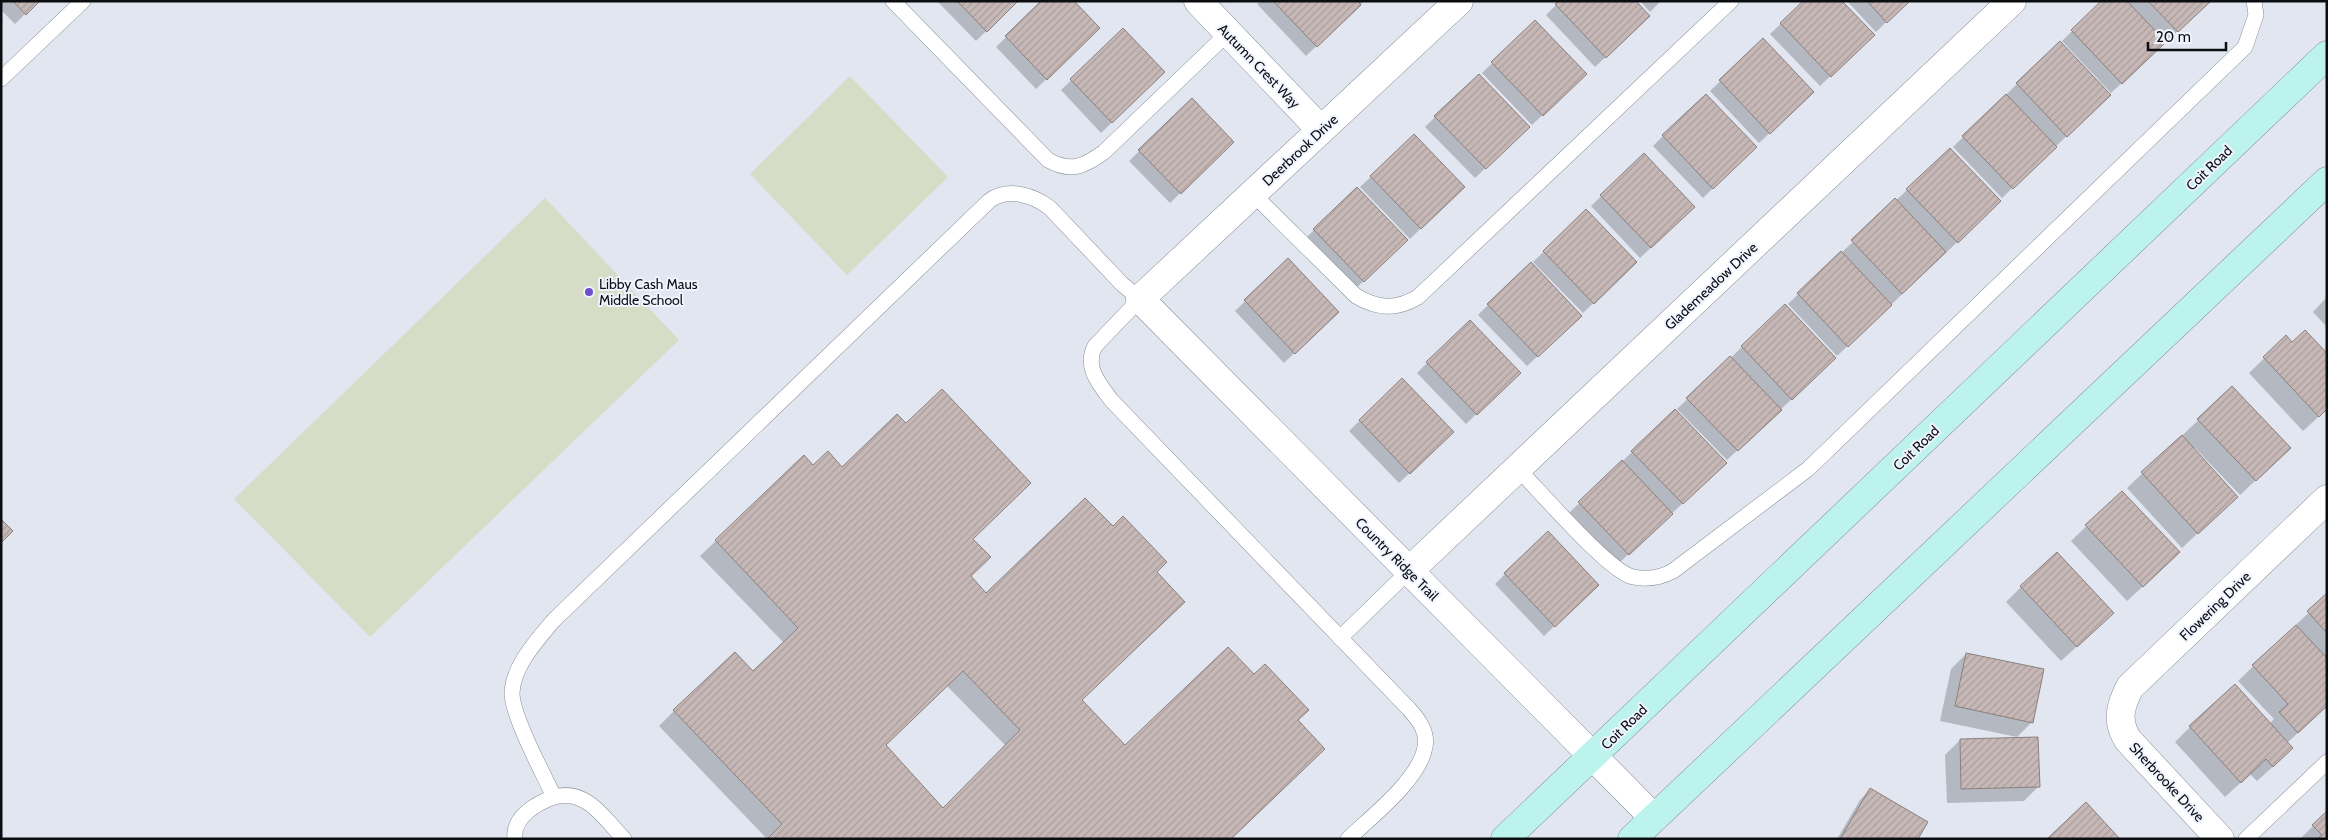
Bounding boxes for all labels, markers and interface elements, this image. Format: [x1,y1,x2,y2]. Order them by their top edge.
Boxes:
street label: Autumn Crest Way [1214,20,1304,112]
scale bar [2148,20,2226,52]
text: 20 m [2156,28,2191,46]
street label: Deerbrook Drive [1258,110,1342,190]
street label: Coit Road [2182,142,2236,194]
street label: Glademeadow Drive [1661,238,1761,334]
place label: Libby Cash Maus Middle School [599,275,698,309]
marker: Libby Cash Maus Middle School [583,286,595,298]
street label: Coit Road [1889,422,1943,474]
street label: Country Ridge Trail [1352,514,1443,605]
street label: Flowering Drive [2176,568,2254,644]
street label: Coit Road [1597,701,1651,753]
street label: Sherbrooke Drive [2126,738,2208,826]

